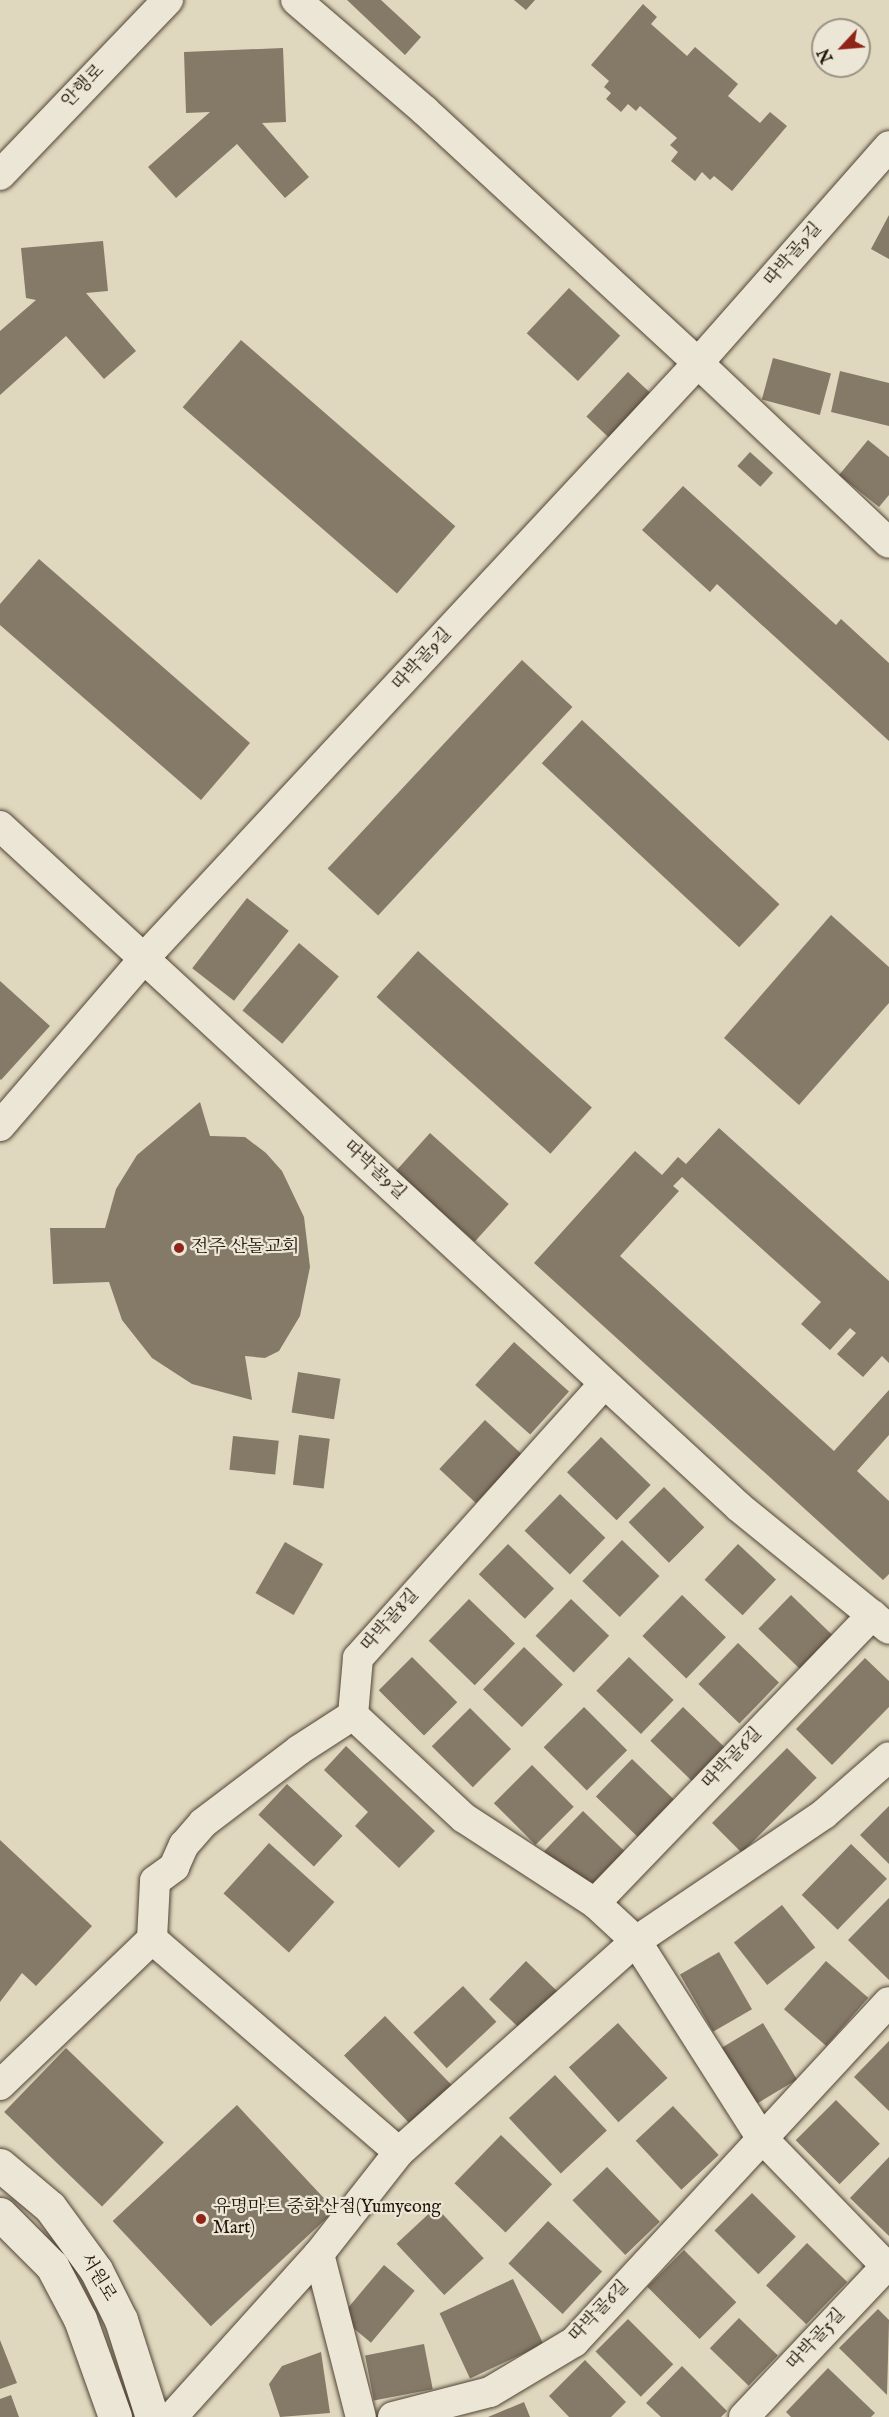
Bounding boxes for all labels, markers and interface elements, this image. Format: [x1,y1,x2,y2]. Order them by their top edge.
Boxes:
north arrow [811,18,871,78]
text: N [815,44,839,66]
street label: 안행로 [58,61,110,113]
street label: 따박골9길 [760,219,828,291]
street label: 따박골9길 [389,624,457,696]
street label: 따박골9길 [338,1137,410,1205]
place label: 전주 산돌교회 [191,1237,299,1259]
marker: 전주 산돌교회 [172,1241,186,1255]
street label: 따박골8길 [357,1585,425,1657]
street label: 따박골6길 [698,1724,768,1794]
place label: 유명마트 중화산점(Yumyeong Mart) [213,2198,441,2240]
marker: 유명마트 중화산점(Yumyeong Mart) [194,2212,208,2226]
street label: 서원로 [74,2250,120,2306]
street label: 따박골6길 [565,2277,635,2347]
street label: 따박골5길 [783,2305,851,2375]

